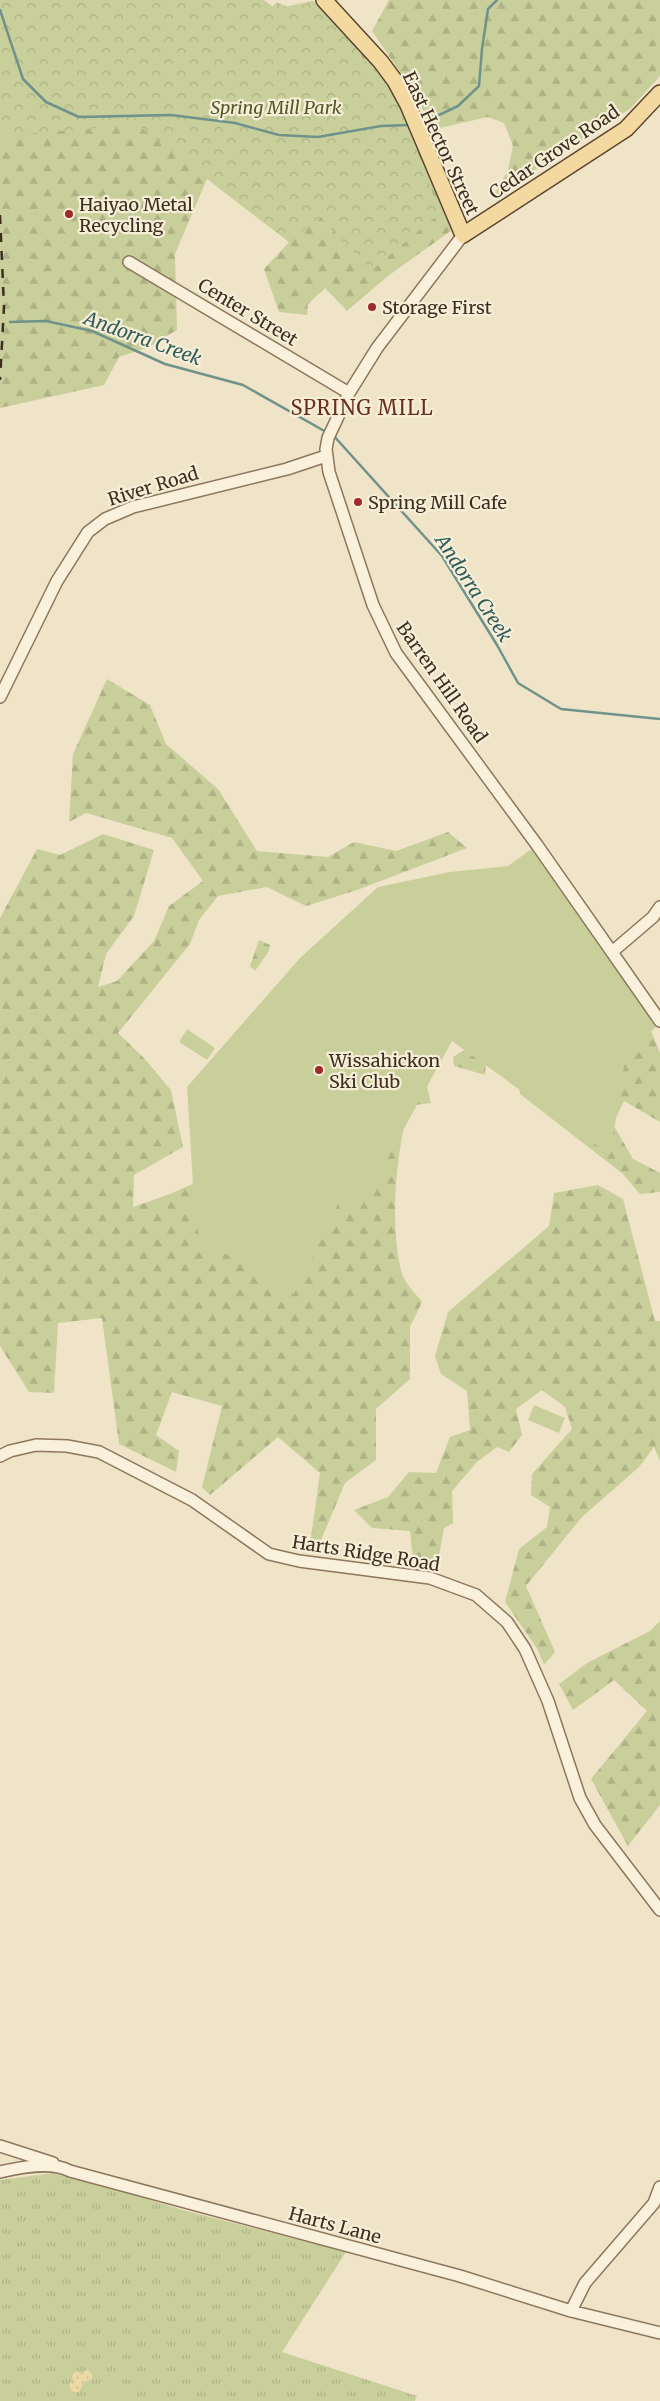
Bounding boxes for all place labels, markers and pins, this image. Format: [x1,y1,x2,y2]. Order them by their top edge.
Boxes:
place label: Haiyao Metal Recycling [79,193,193,237]
marker: Haiyao Metal Recycling [63,208,75,220]
place label: Storage First [382,296,492,319]
marker: Storage First [366,301,378,313]
place label: Spring Mill Cafe [368,491,507,514]
marker: Spring Mill Cafe [352,496,364,508]
place label: Wissahickon Ski Club [328,1049,440,1093]
marker: Wissahickon Ski Club [313,1064,325,1076]

